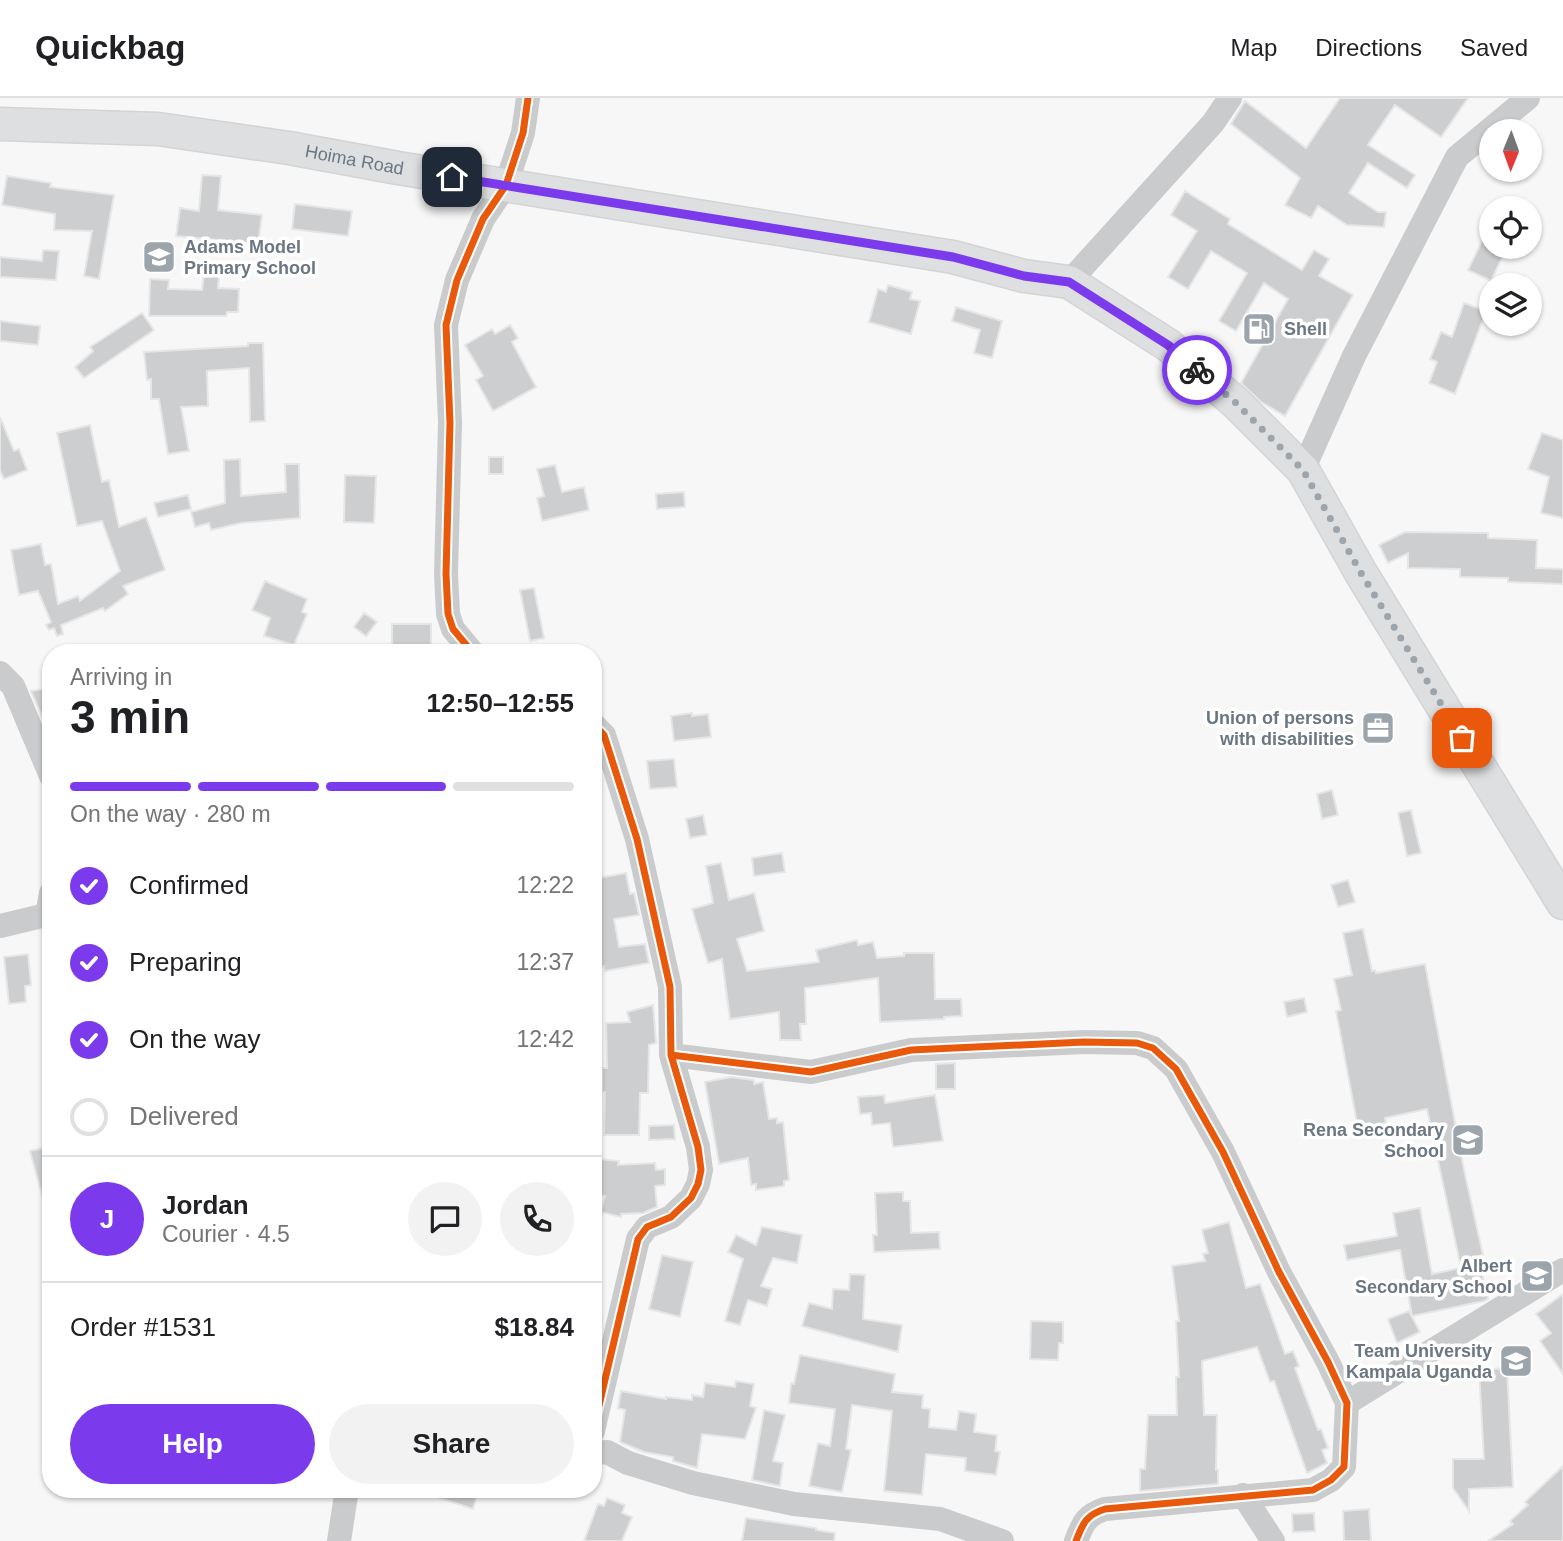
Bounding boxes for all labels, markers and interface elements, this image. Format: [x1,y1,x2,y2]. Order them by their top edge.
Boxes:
text: Quickbag [35,29,185,66]
text: Map [1231,34,1277,61]
text: Directions [1315,34,1422,61]
text: Saved [1460,34,1528,61]
north arrow [1479,119,1542,182]
map controls [1479,119,1542,336]
street label: Hoima Road [303,141,405,179]
pin [422,147,482,207]
icon: home [433,158,471,196]
button: locate [1479,196,1542,259]
place label: Adams Model Primary School [184,237,316,278]
school or university icon: Adams Model Primary School [140,238,178,276]
button: layers [1479,273,1542,336]
fuel station icon: Shell [1240,310,1278,348]
place label: Shell [1284,319,1327,339]
courier [1162,335,1232,405]
icon: bike [1178,351,1216,389]
text: Arriving in [70,664,172,690]
text: 12:50–12:55 [427,688,574,718]
text: 3 min [70,691,190,743]
place label: Union of persons with disabilities [1206,708,1354,749]
pin [1432,708,1492,768]
office icon: Union of persons with disabilities [1359,709,1397,747]
icon: bag [1443,719,1481,757]
text: On the way · 280 m [70,801,271,827]
icon: check [70,867,108,905]
text: Confirmed [129,870,249,900]
text: 12:22 [516,872,574,898]
icon: check [70,944,108,982]
text: Preparing [129,947,242,977]
text: 12:37 [516,949,574,975]
icon: check [70,1021,108,1059]
text: On the way [129,1024,261,1054]
text: 12:42 [516,1026,574,1052]
text: Delivered [129,1101,239,1131]
place label: Rena Secondary School [1303,1120,1444,1161]
school or university icon: Rena Secondary School [1449,1121,1487,1159]
button: chat [408,1182,482,1256]
button: phone [500,1182,574,1256]
text: Jordan [162,1190,249,1220]
text: J [100,1204,114,1234]
text: Courier · 4.5 [162,1221,290,1247]
place label: Albert Secondary School [1355,1256,1512,1297]
school or university icon: Albert Secondary School [1518,1257,1556,1295]
text: Order #1531 [70,1312,216,1342]
text: $18.84 [494,1312,574,1342]
place label: Team University Kampala Uganda [1346,1341,1493,1382]
school or university icon: Team University Kampala Uganda [1497,1342,1535,1380]
button: Help [70,1404,315,1484]
button: Share [329,1404,574,1484]

